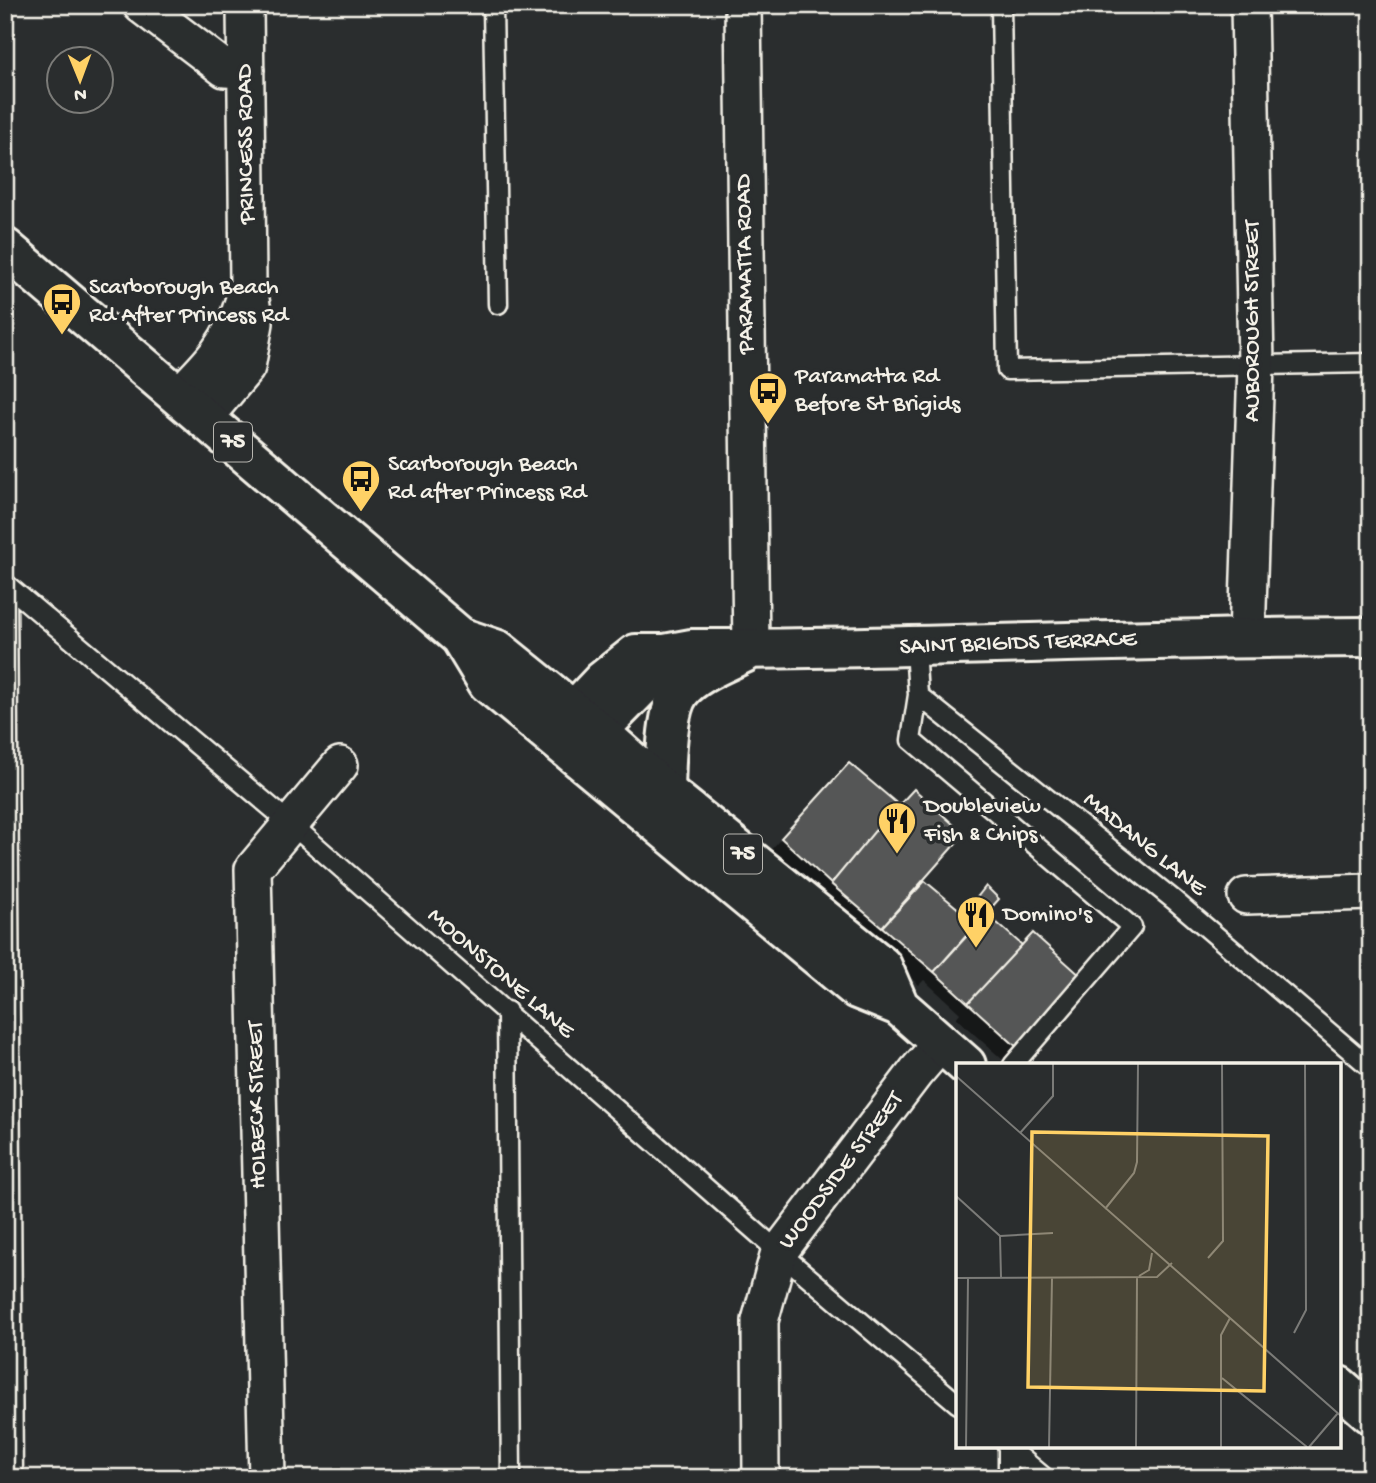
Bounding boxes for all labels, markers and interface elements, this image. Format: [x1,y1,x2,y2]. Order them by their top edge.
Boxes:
north arrow [46,46,116,116]
street label: PRINCESS ROAD [231,63,263,225]
text: N [74,82,87,105]
street label: PARAMATTA ROAD [730,173,762,355]
street label: AUBOROUGH STREET [1239,218,1268,422]
place label: Scarborough Beach Rd After Princess Rd [89,274,290,331]
bus stop icon: Scarborough Beach Rd After Princess Rd [41,281,83,336]
place label: Paramatta Rd Before St Brigids [794,363,962,420]
bus stop icon: Paramatta Rd Before St Brigids [747,370,789,425]
road number: 75 [214,422,252,462]
place label: Scarborough Beach Rd after Princess Rd [388,451,588,508]
bus stop icon: Scarborough Beach Rd after Princess Rd [340,458,382,513]
street label: SAINT BRIGIDS TERRACE [899,625,1138,663]
street label: MADANG LANE [1076,786,1212,904]
place label: Doubleview Fish & Chips [922,793,1041,850]
restaurant icon: Doubleview Fish & Chips [876,800,918,855]
road number: 75 [724,834,762,874]
restaurant icon: Domino's [955,894,997,949]
place label: Domino's [1001,901,1093,930]
street label: MOONSTONE LANE [420,902,580,1047]
street label: HOLBECK STREET [242,1019,274,1189]
inset map [956,1063,1341,1448]
street label: WOODSIDE STREET [773,1085,912,1256]

